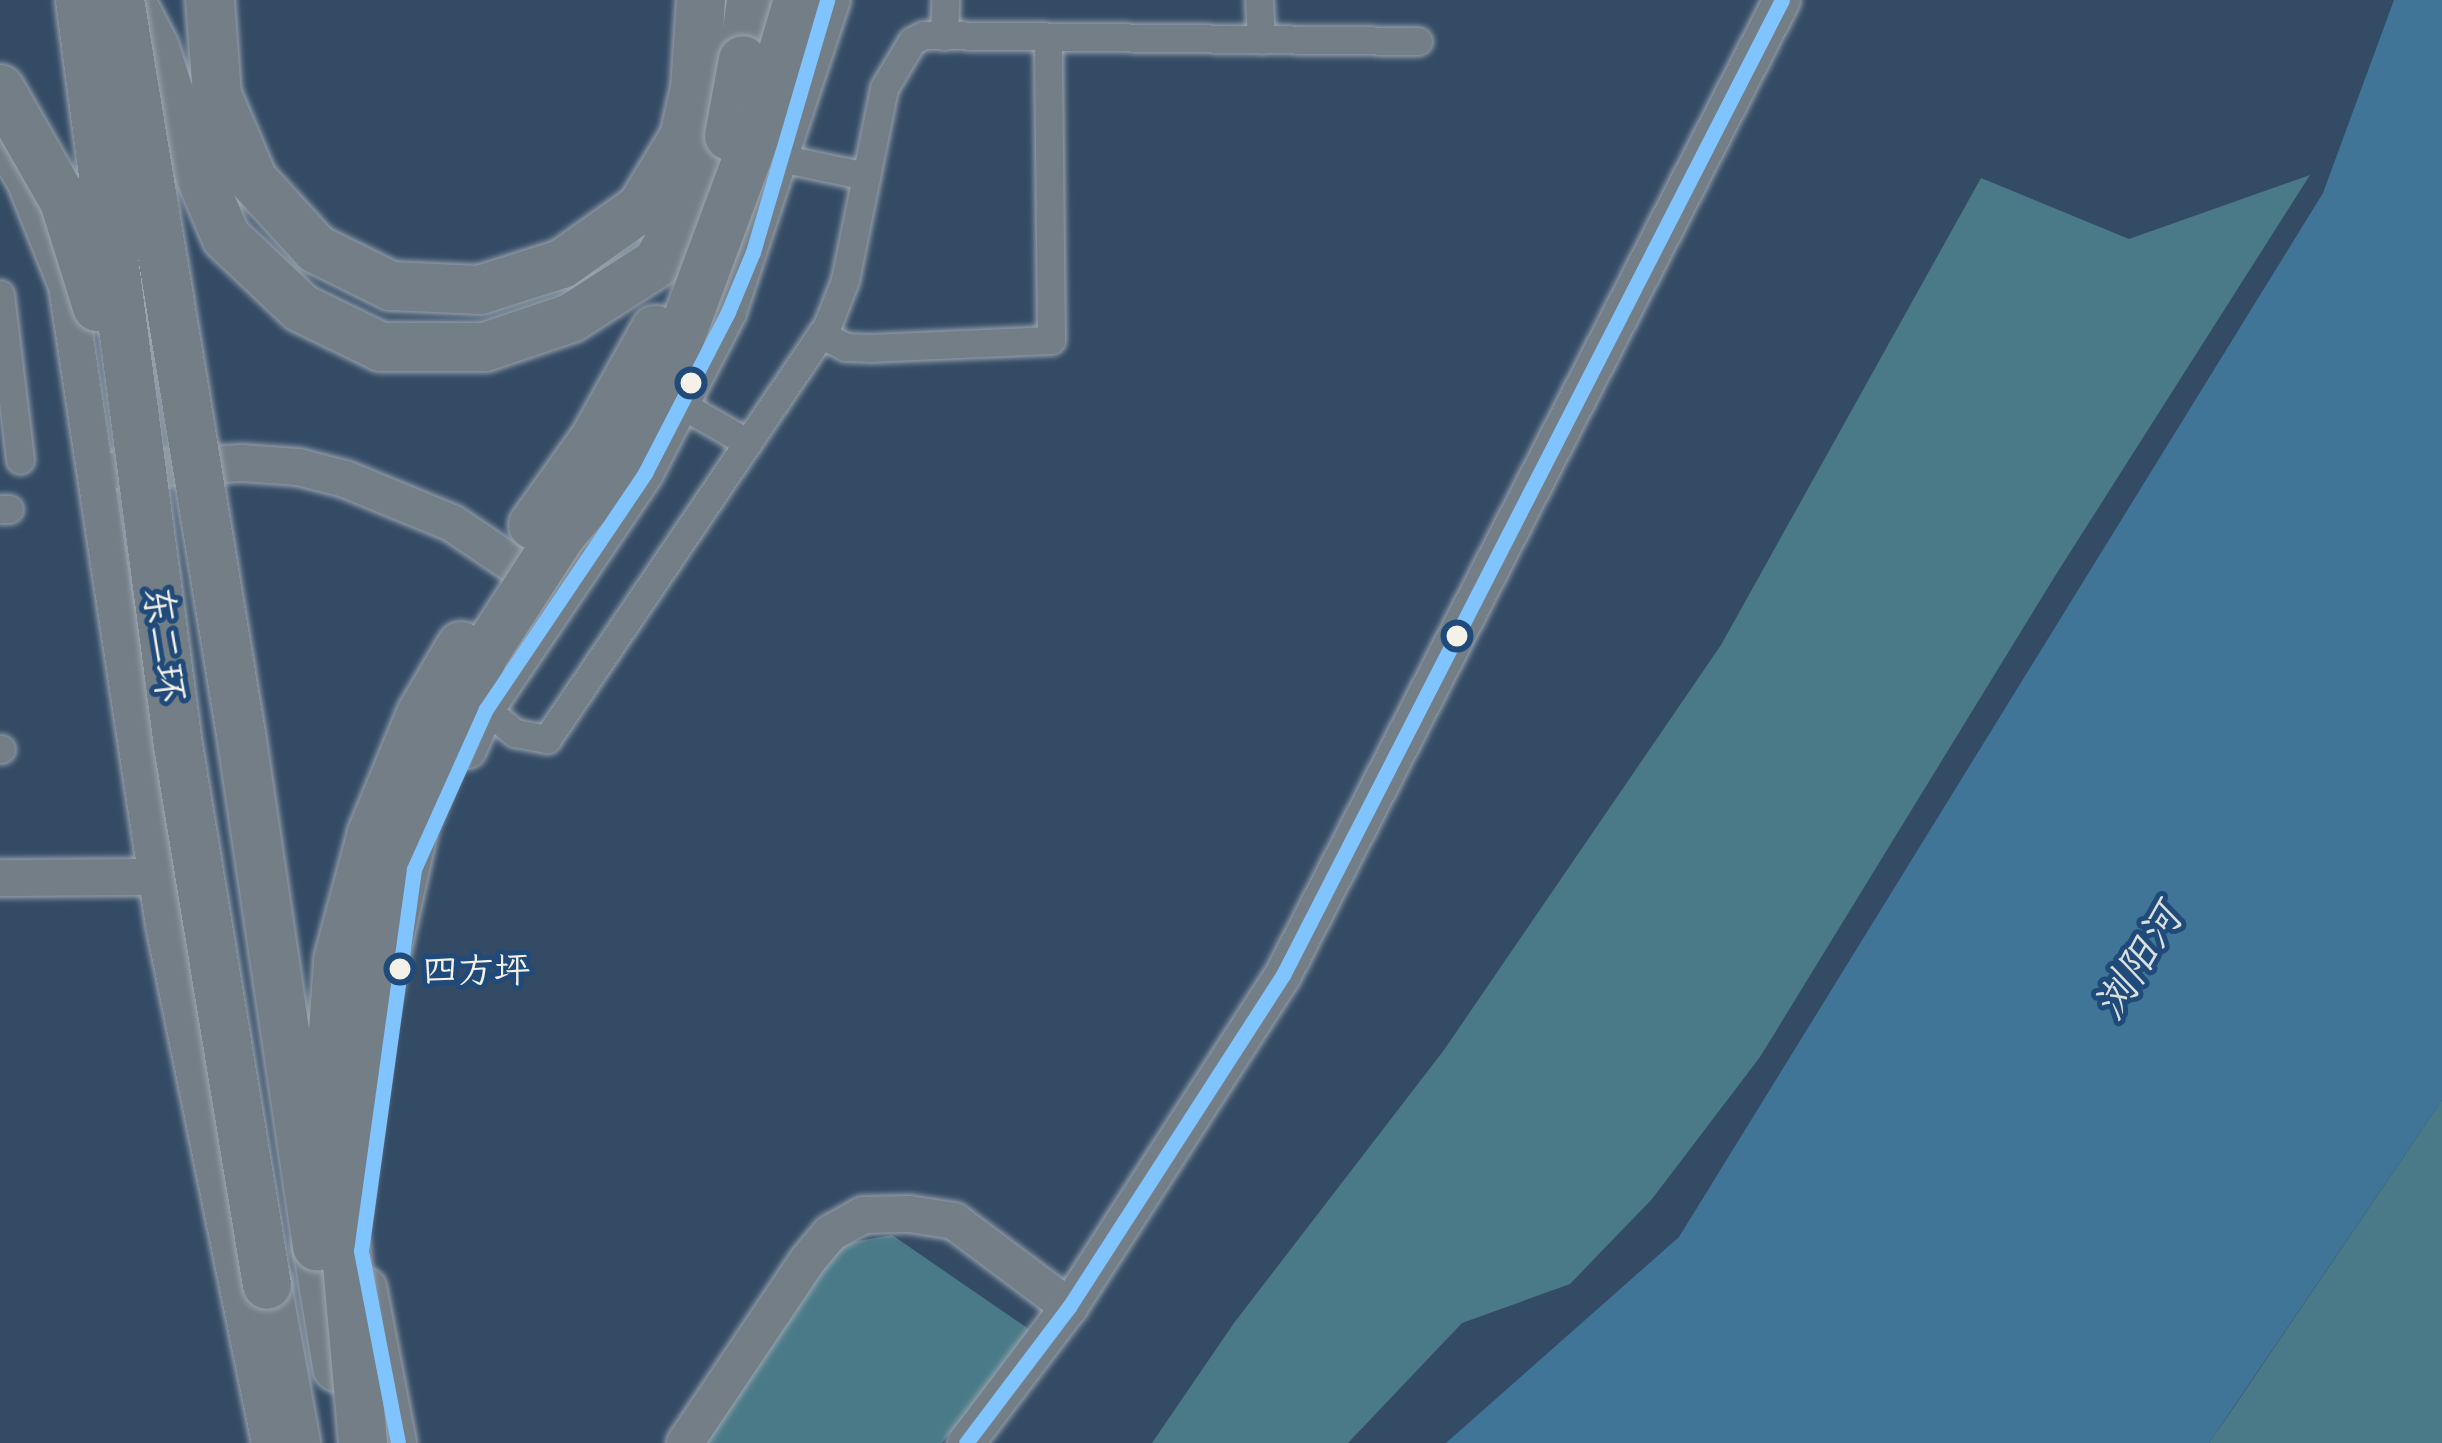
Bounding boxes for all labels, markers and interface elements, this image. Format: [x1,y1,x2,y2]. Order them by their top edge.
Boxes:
unlabelled marker [680,372,702,394]
street label: 东二环 [135,583,195,705]
unlabelled marker [1446,625,1468,647]
water label: 浏阳河 [2082,894,2192,1028]
place label: 四方坪 [422,947,530,991]
marker: 四方坪 [389,958,411,980]

